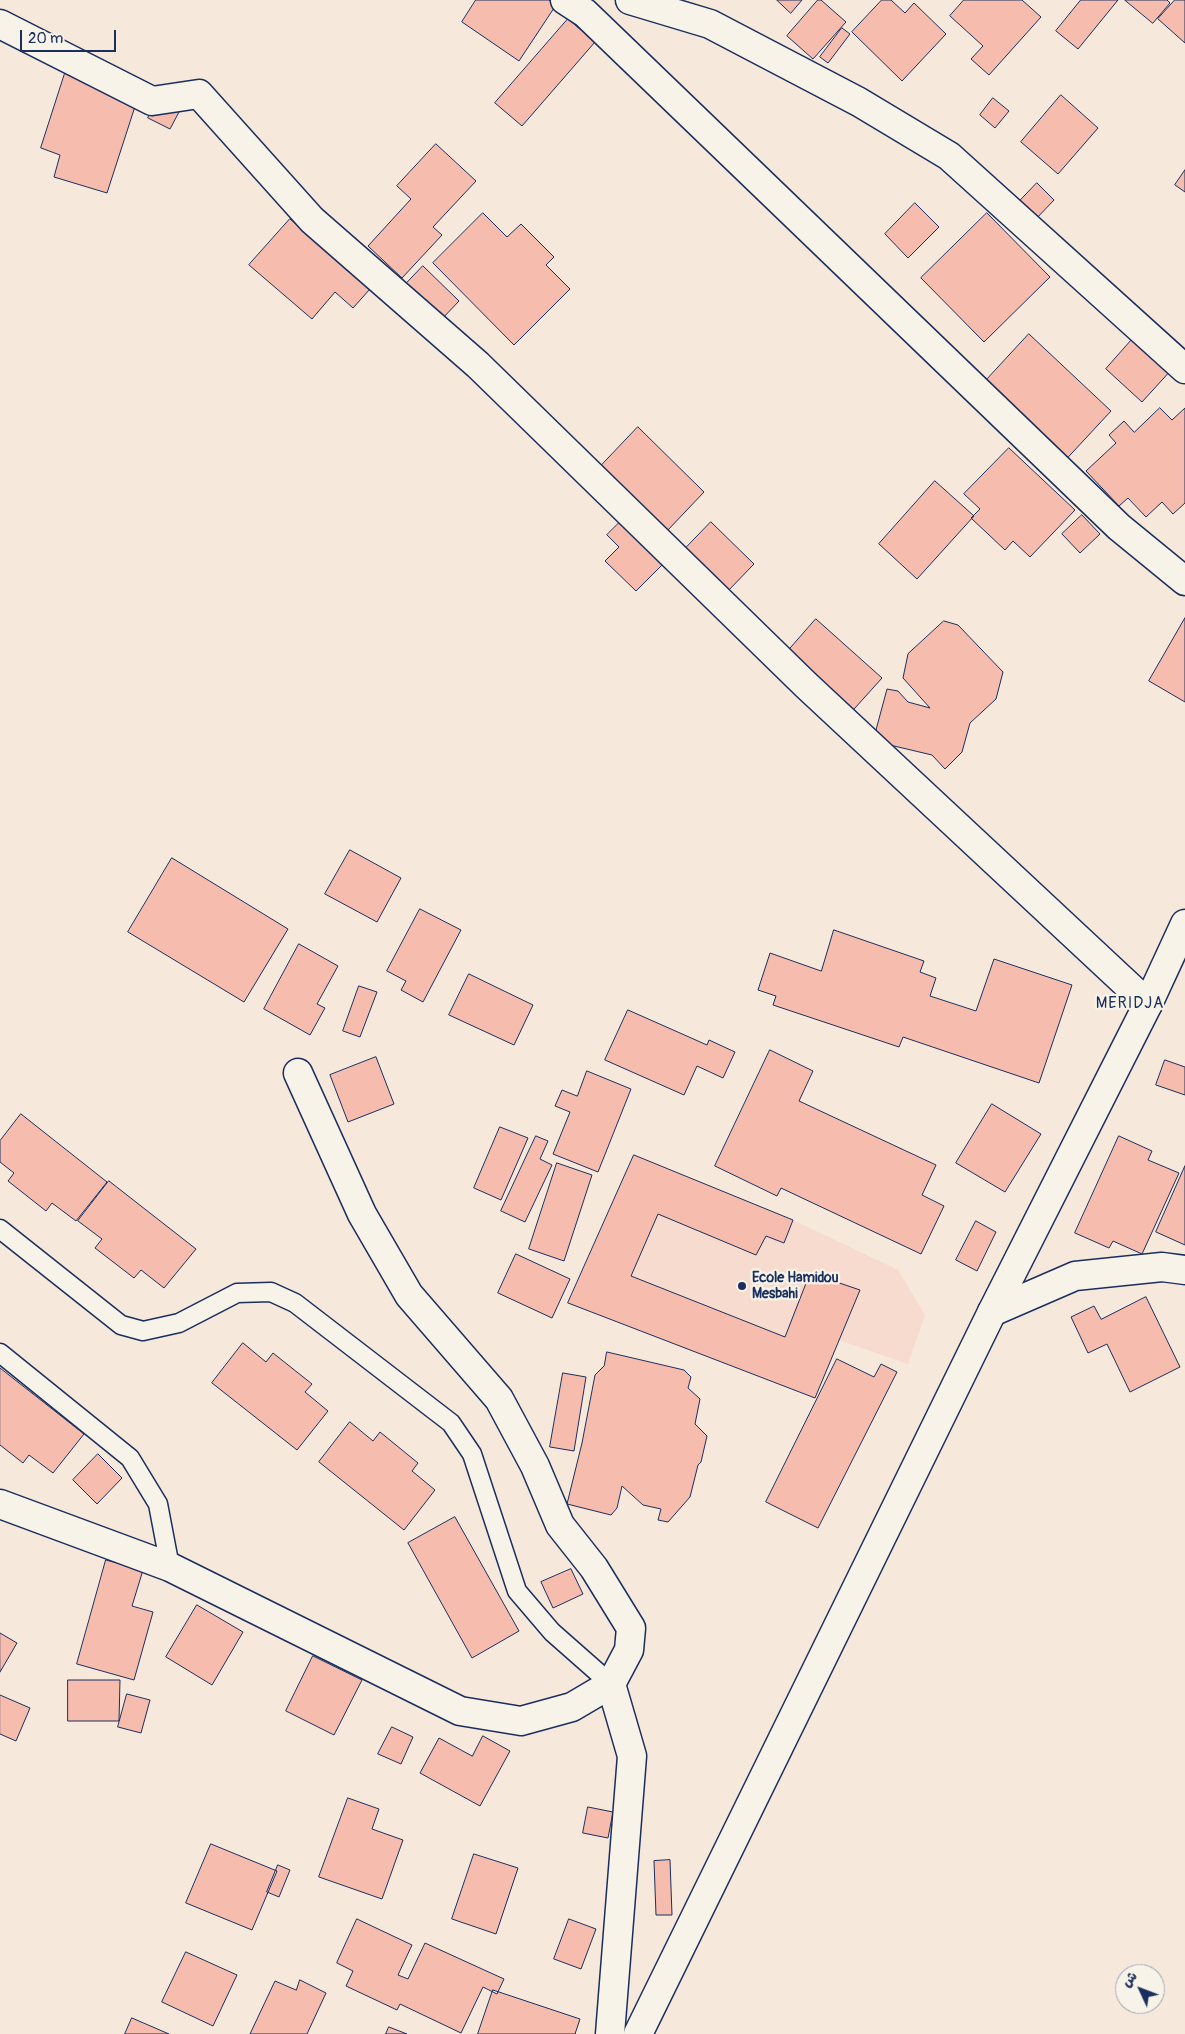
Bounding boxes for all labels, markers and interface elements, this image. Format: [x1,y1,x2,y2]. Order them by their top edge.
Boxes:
scale bar [22,20,119,52]
text: 20 m [28,29,63,48]
district label: MERIDJA [1095,994,1165,1014]
place label: Ecole Hamidou Mesbahi [752,1270,839,1302]
marker: Ecole Hamidou Mesbahi [736,1280,748,1292]
north arrow [1115,1964,1165,2014]
text: ش [1118,1968,1141,1991]

